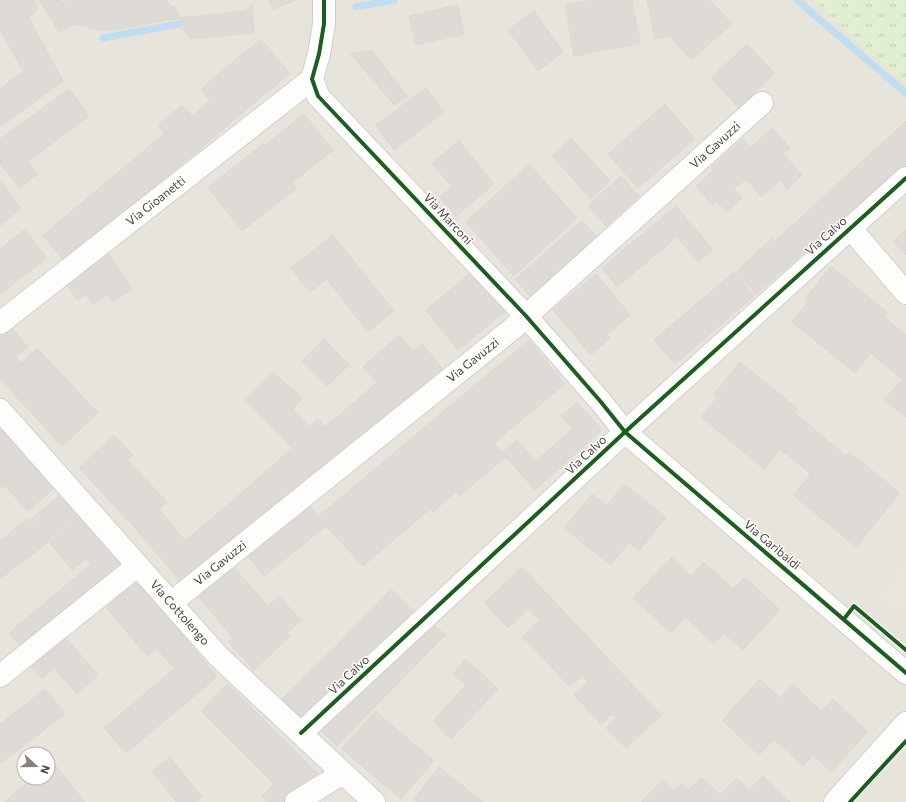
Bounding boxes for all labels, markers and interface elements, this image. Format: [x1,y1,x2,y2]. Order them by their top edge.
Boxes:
street label: Via Gavuzzi [687,118,743,171]
street label: Via Gioanetti [123,173,188,228]
street label: Via Marconi [421,190,476,247]
street label: Via Calvo [802,213,849,257]
street label: Via Gavuzzi [444,334,501,385]
street label: Via Calvo [562,432,609,477]
street label: Via Garibaldi [742,517,804,572]
street label: Via Gavuzzi [191,537,249,588]
street label: Via Cottolengo [148,577,213,648]
street label: Via Calvo [325,652,372,697]
north arrow [16,746,56,786]
text: N [38,764,53,776]

